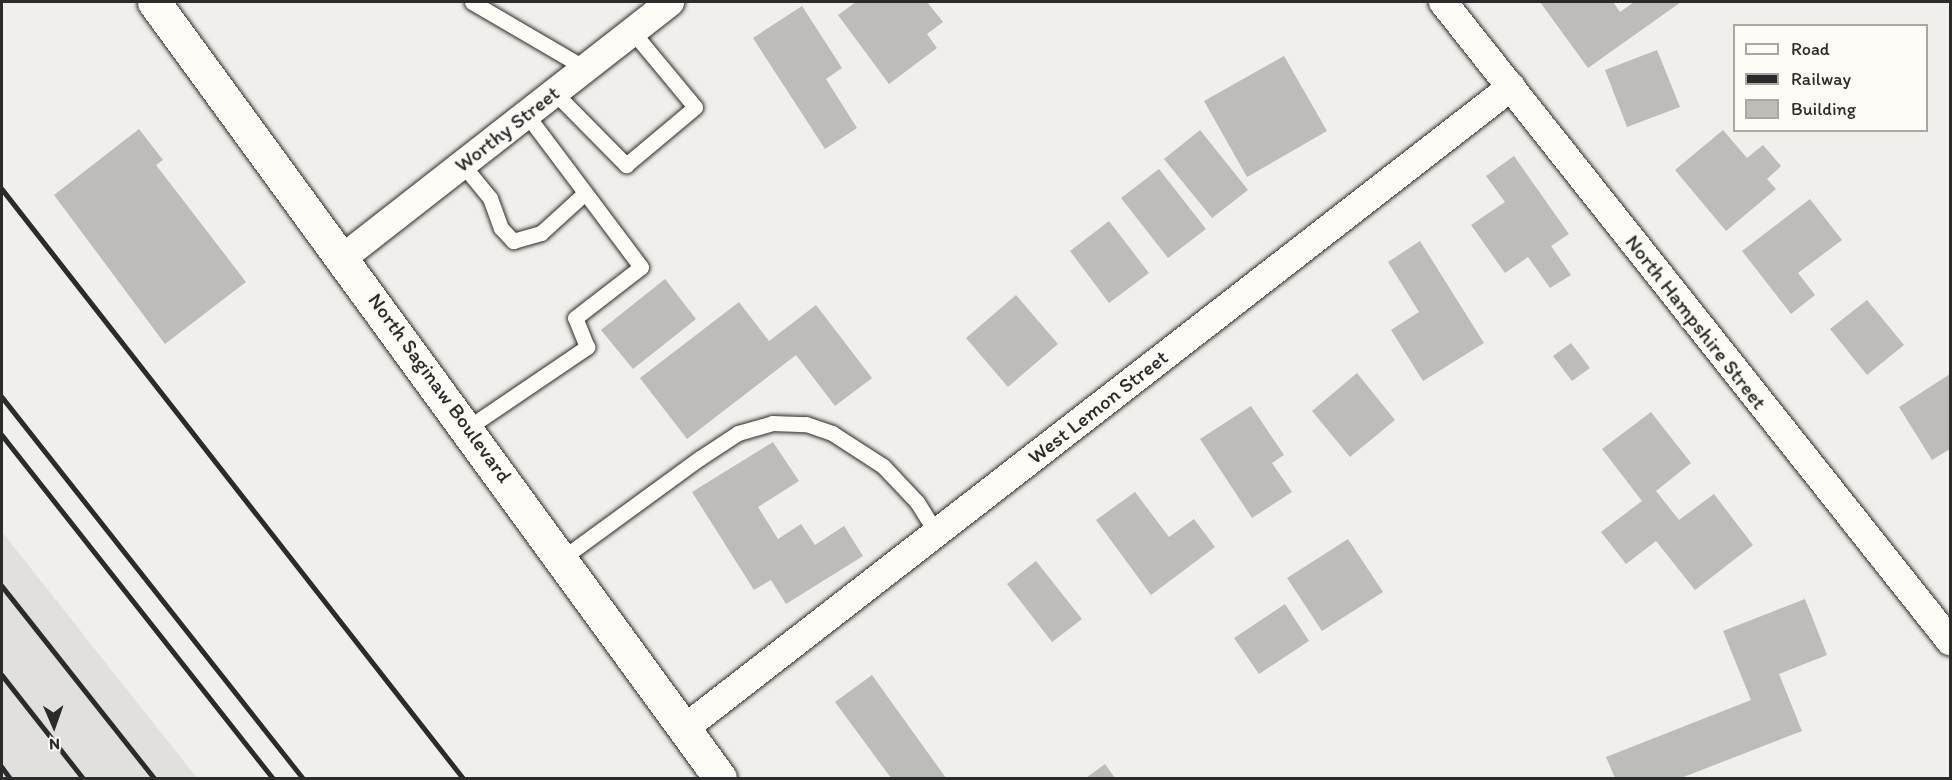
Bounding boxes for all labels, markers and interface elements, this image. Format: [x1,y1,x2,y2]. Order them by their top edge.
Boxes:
legend [1733,24,1928,132]
text: Road [1791,38,1830,60]
text: Railway [1791,68,1851,90]
street label: Worthy Street [450,80,564,178]
text: Building [1791,98,1856,120]
street label: North Hampshire Street [1620,230,1772,414]
street label: North Saginaw Boulevard [362,288,518,488]
street label: West Lemon Street [1023,345,1173,469]
north arrow [24,696,84,756]
text: N [49,735,60,754]

